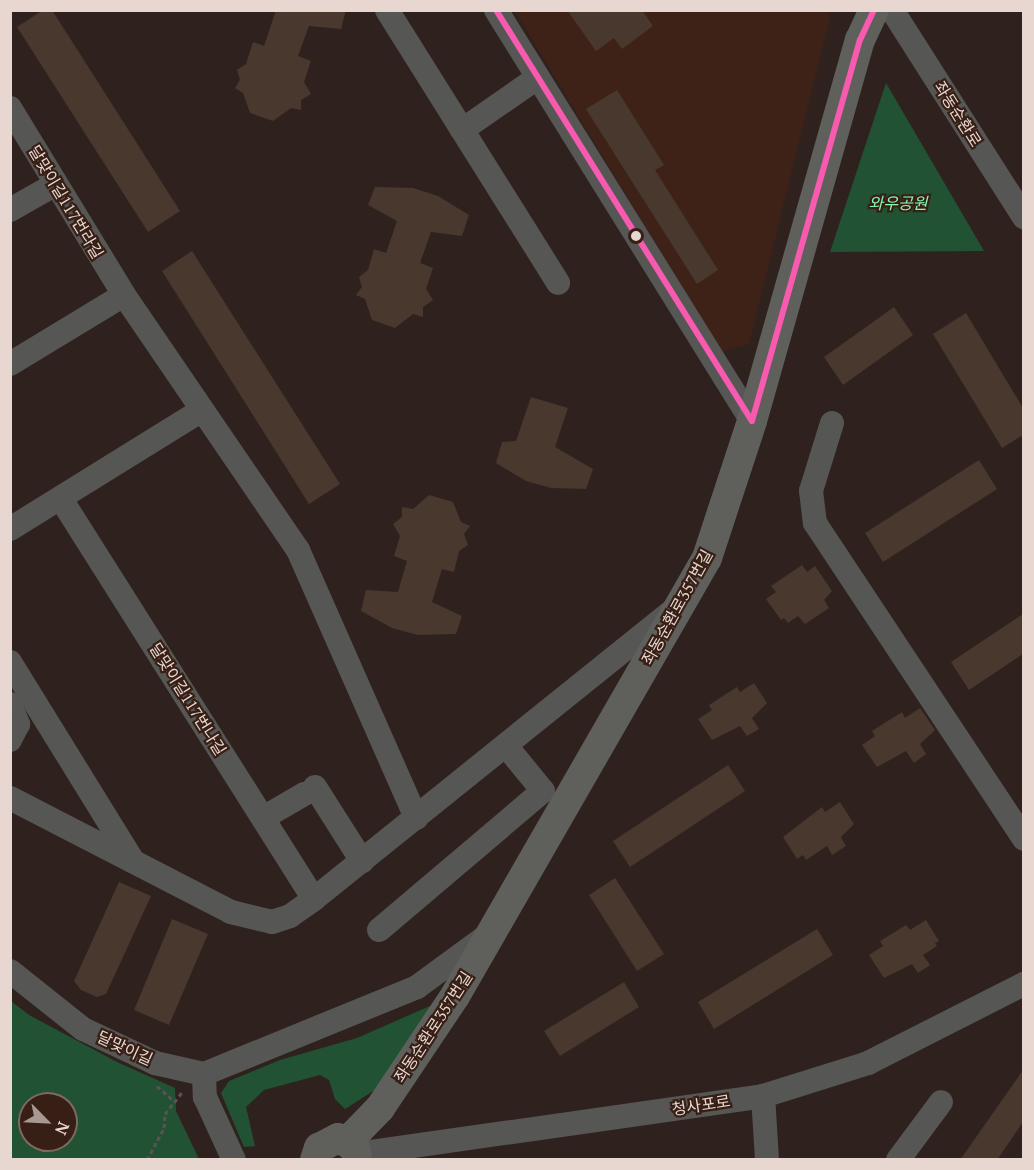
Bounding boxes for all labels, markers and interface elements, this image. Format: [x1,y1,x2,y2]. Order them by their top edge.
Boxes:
street label: 좌동순환로 [930,78,986,150]
street label: 달맞이길117번라길 [25,142,107,262]
park label: 와우공원 [869,193,927,213]
unlabelled marker [630,230,642,242]
street label: 좌동순환로357번길 [637,546,717,668]
street label: 달맞이길117번나길 [146,639,230,759]
street label: 좌동순환로357번길 [390,968,476,1086]
street label: 달맞이길 [94,1027,156,1069]
street label: 청사포로 [670,1091,732,1119]
north arrow [18,1092,78,1152]
text: N [50,1118,75,1139]

